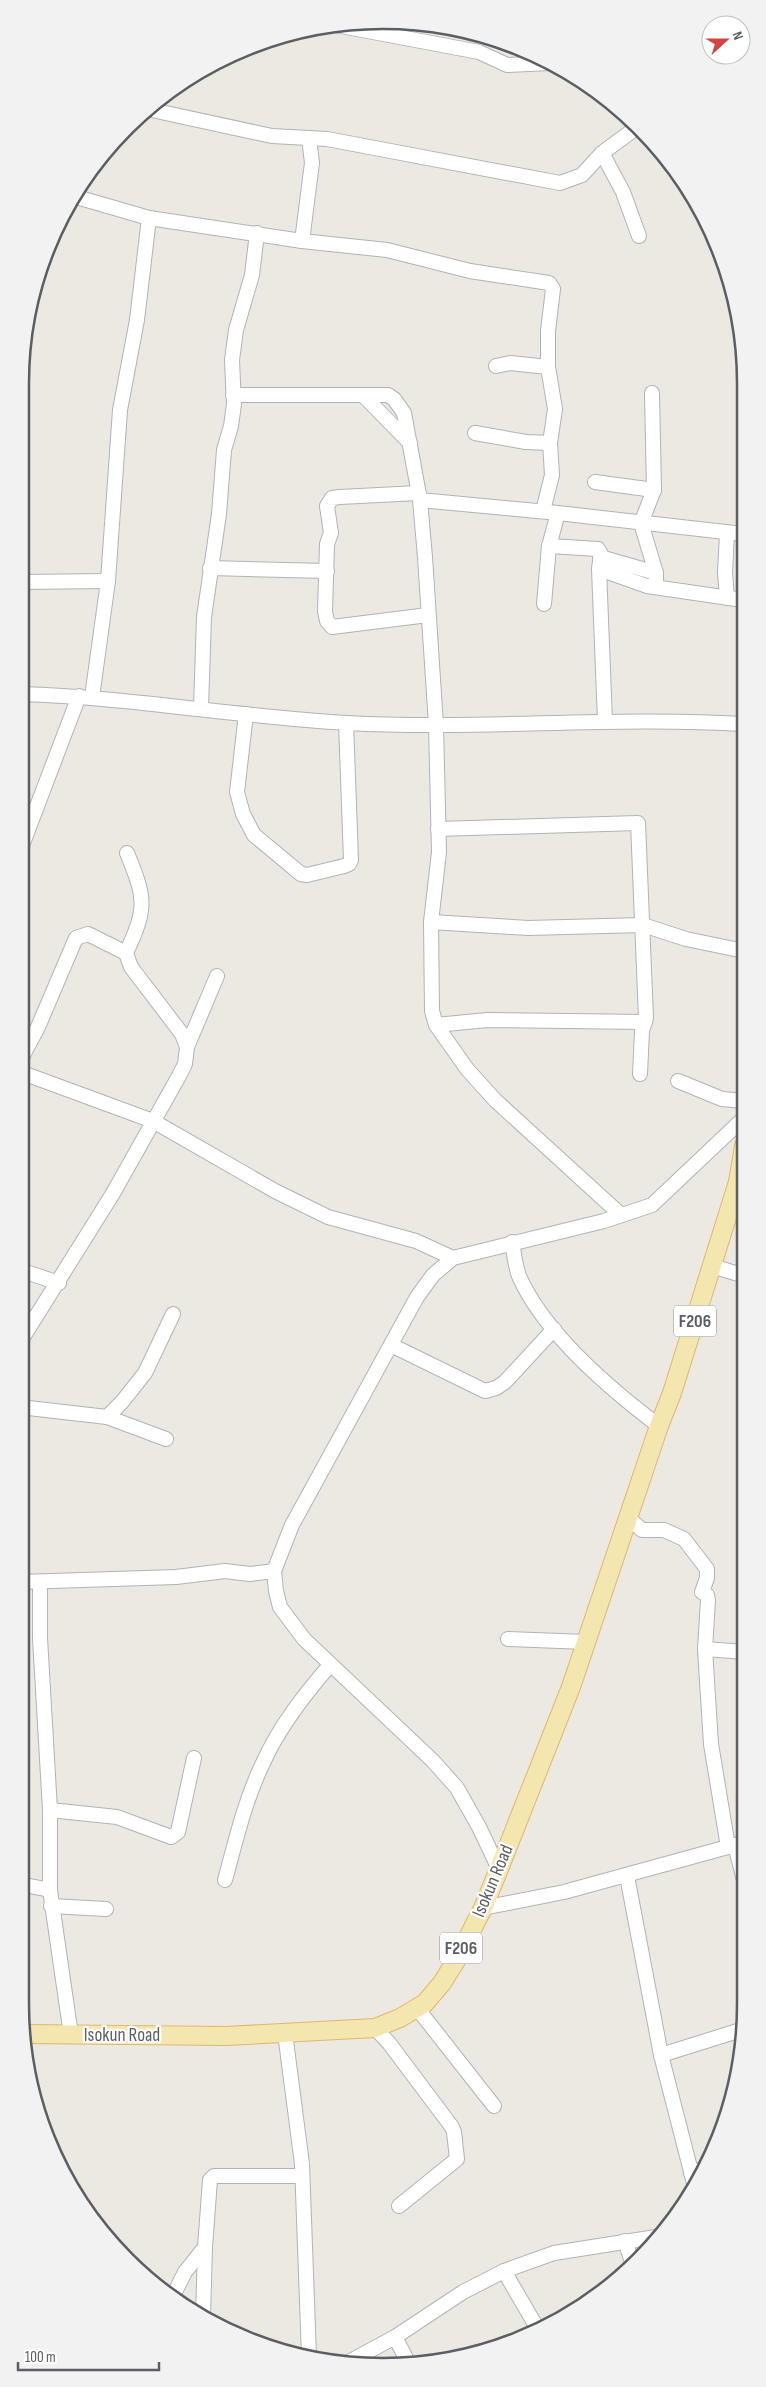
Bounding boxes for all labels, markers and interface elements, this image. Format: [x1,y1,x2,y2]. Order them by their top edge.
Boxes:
north arrow [701,15,751,65]
text: N [728,29,747,42]
road number: F206 [674,1305,716,1336]
street label: Isokun Road [467,1841,519,1921]
road number: F206 [440,1932,482,1964]
street label: Isokun Road [84,2024,160,2047]
scale bar [18,2340,159,2372]
text: 100 m [25,2348,56,2367]

